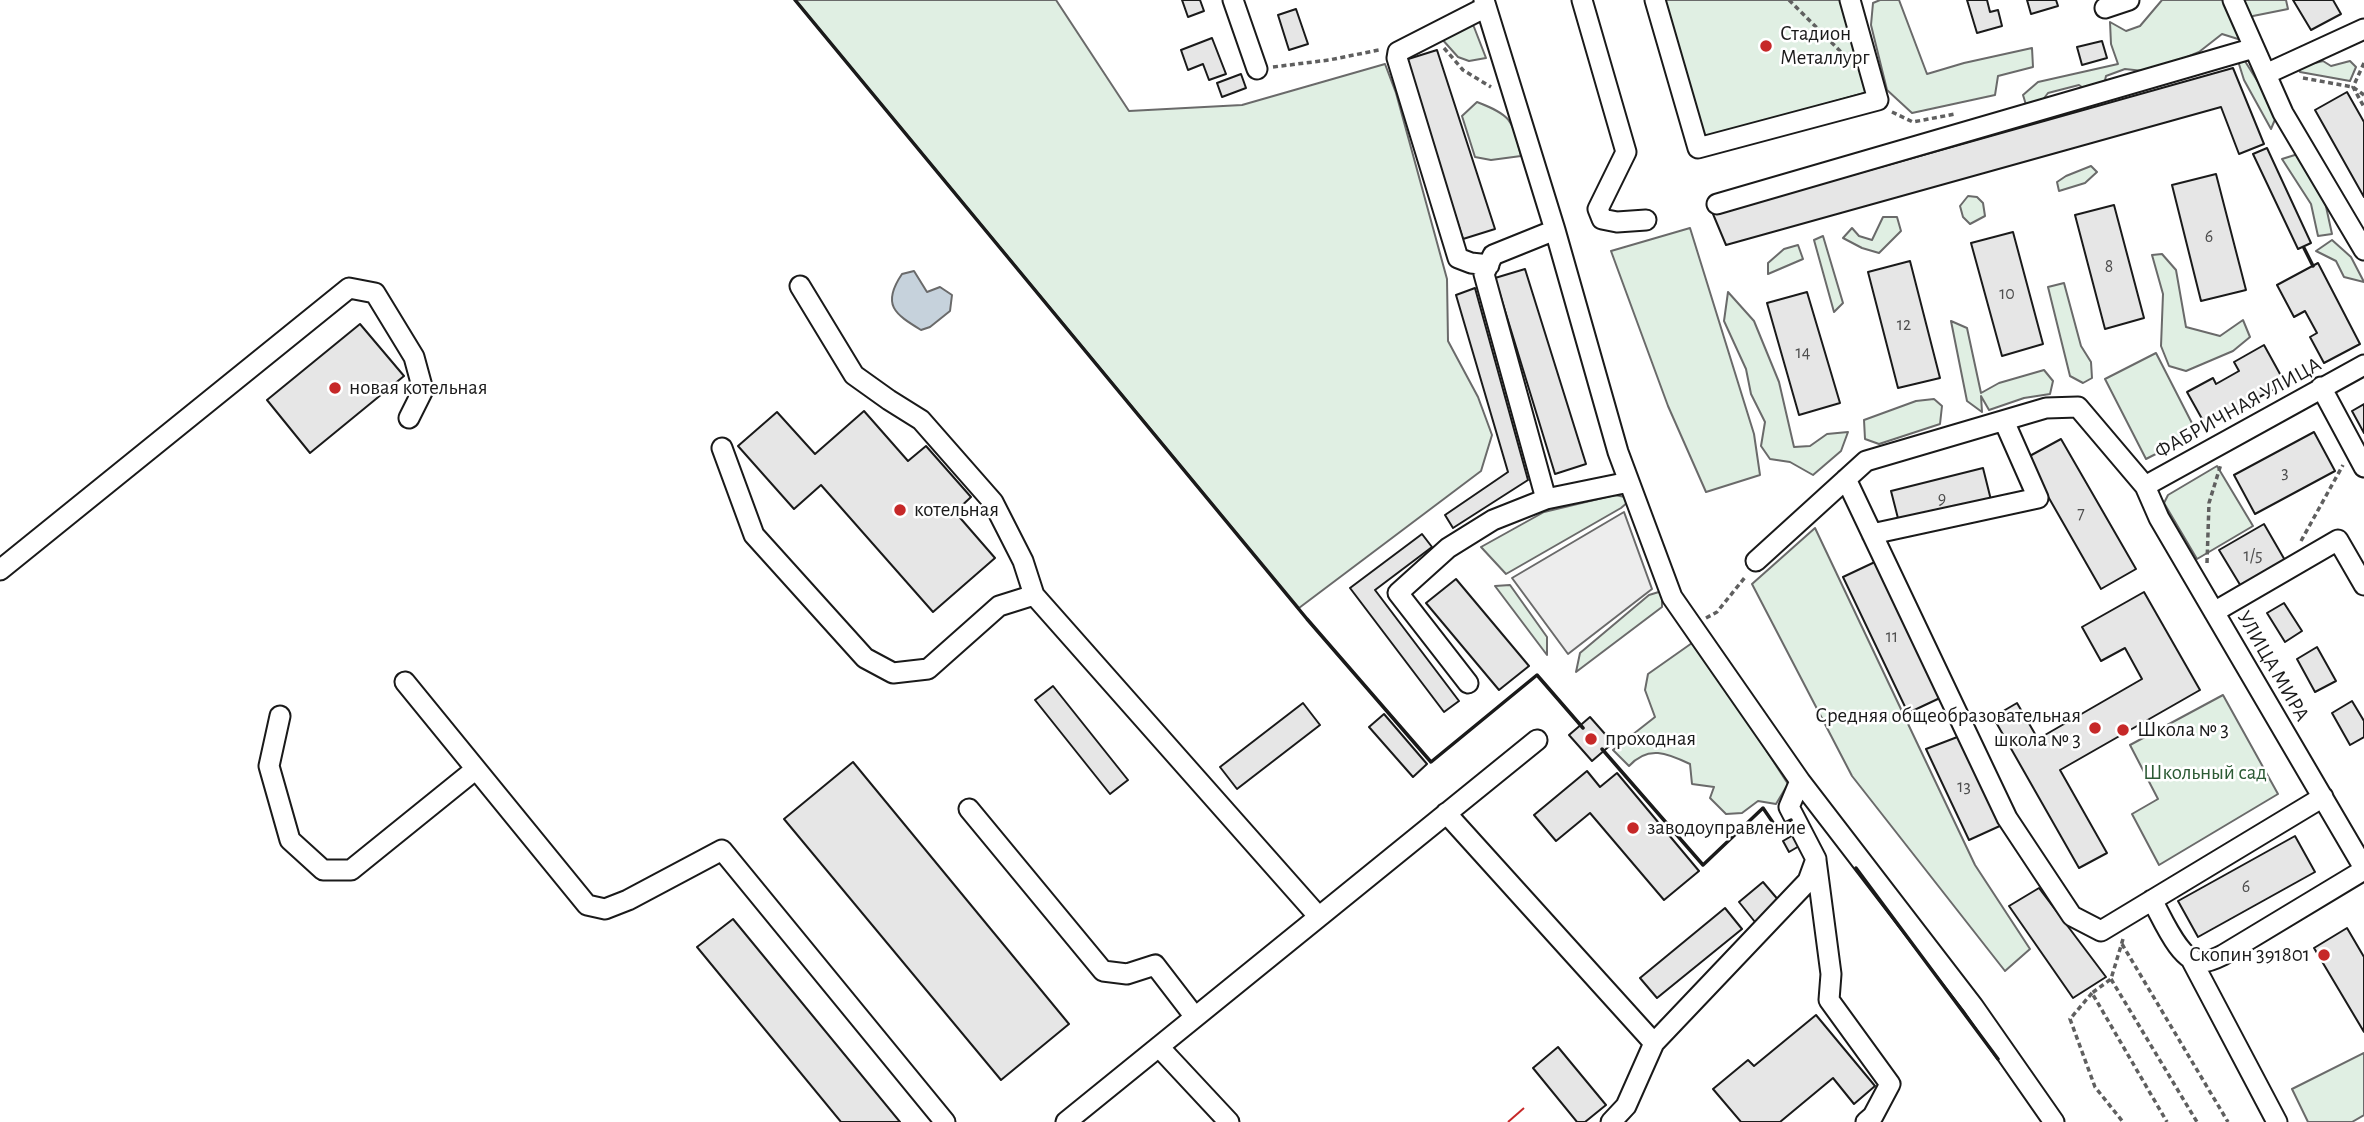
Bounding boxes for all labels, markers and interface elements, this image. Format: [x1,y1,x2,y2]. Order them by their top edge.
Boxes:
place label: Стадион Металлург [1780,21,1869,71]
marker: Стадион Металлург [1758,38,1774,54]
house number: 6 [2205,226,2213,248]
house number: 8 [2105,256,2113,278]
house number: 10 [1999,283,2015,305]
house number: 12 [1897,314,1911,336]
house number: 14 [1796,342,1810,364]
street label: ФАБРИЧНАЯ УЛИЦА [2150,352,2326,464]
place label: новая котельная [349,375,488,401]
marker: новая котельная [327,380,343,396]
house number: 3 [2281,462,2289,484]
house number: 9 [1938,488,1946,510]
place label: котельная [914,497,999,523]
marker: котельная [892,502,908,518]
house number: 7 [2077,503,2085,525]
house number: 1/5 [2244,545,2262,567]
street label: УЛИЦА МИРА [2231,606,2315,726]
house number: 11 [1886,626,1898,648]
place label: Средняя общеобразовательная школа № 3 [1815,703,2081,753]
place label: Школа № 3 [2137,717,2229,743]
marker: Средняя общеобразовательная школа № 3 [2087,720,2103,736]
marker: Школа № 3 [2115,722,2131,738]
place label: проходная [1605,726,1696,752]
marker: проходная [1583,731,1599,747]
park label: Школьный сад [2143,760,2267,786]
house number: 13 [1957,776,1971,798]
place label: заводоуправление [1647,815,1806,841]
marker: заводоуправление [1625,820,1641,836]
house number: 6 [2242,876,2250,898]
place label: Скопин 391801 [2189,942,2310,968]
marker: Скопин 391801 [2316,947,2332,963]

